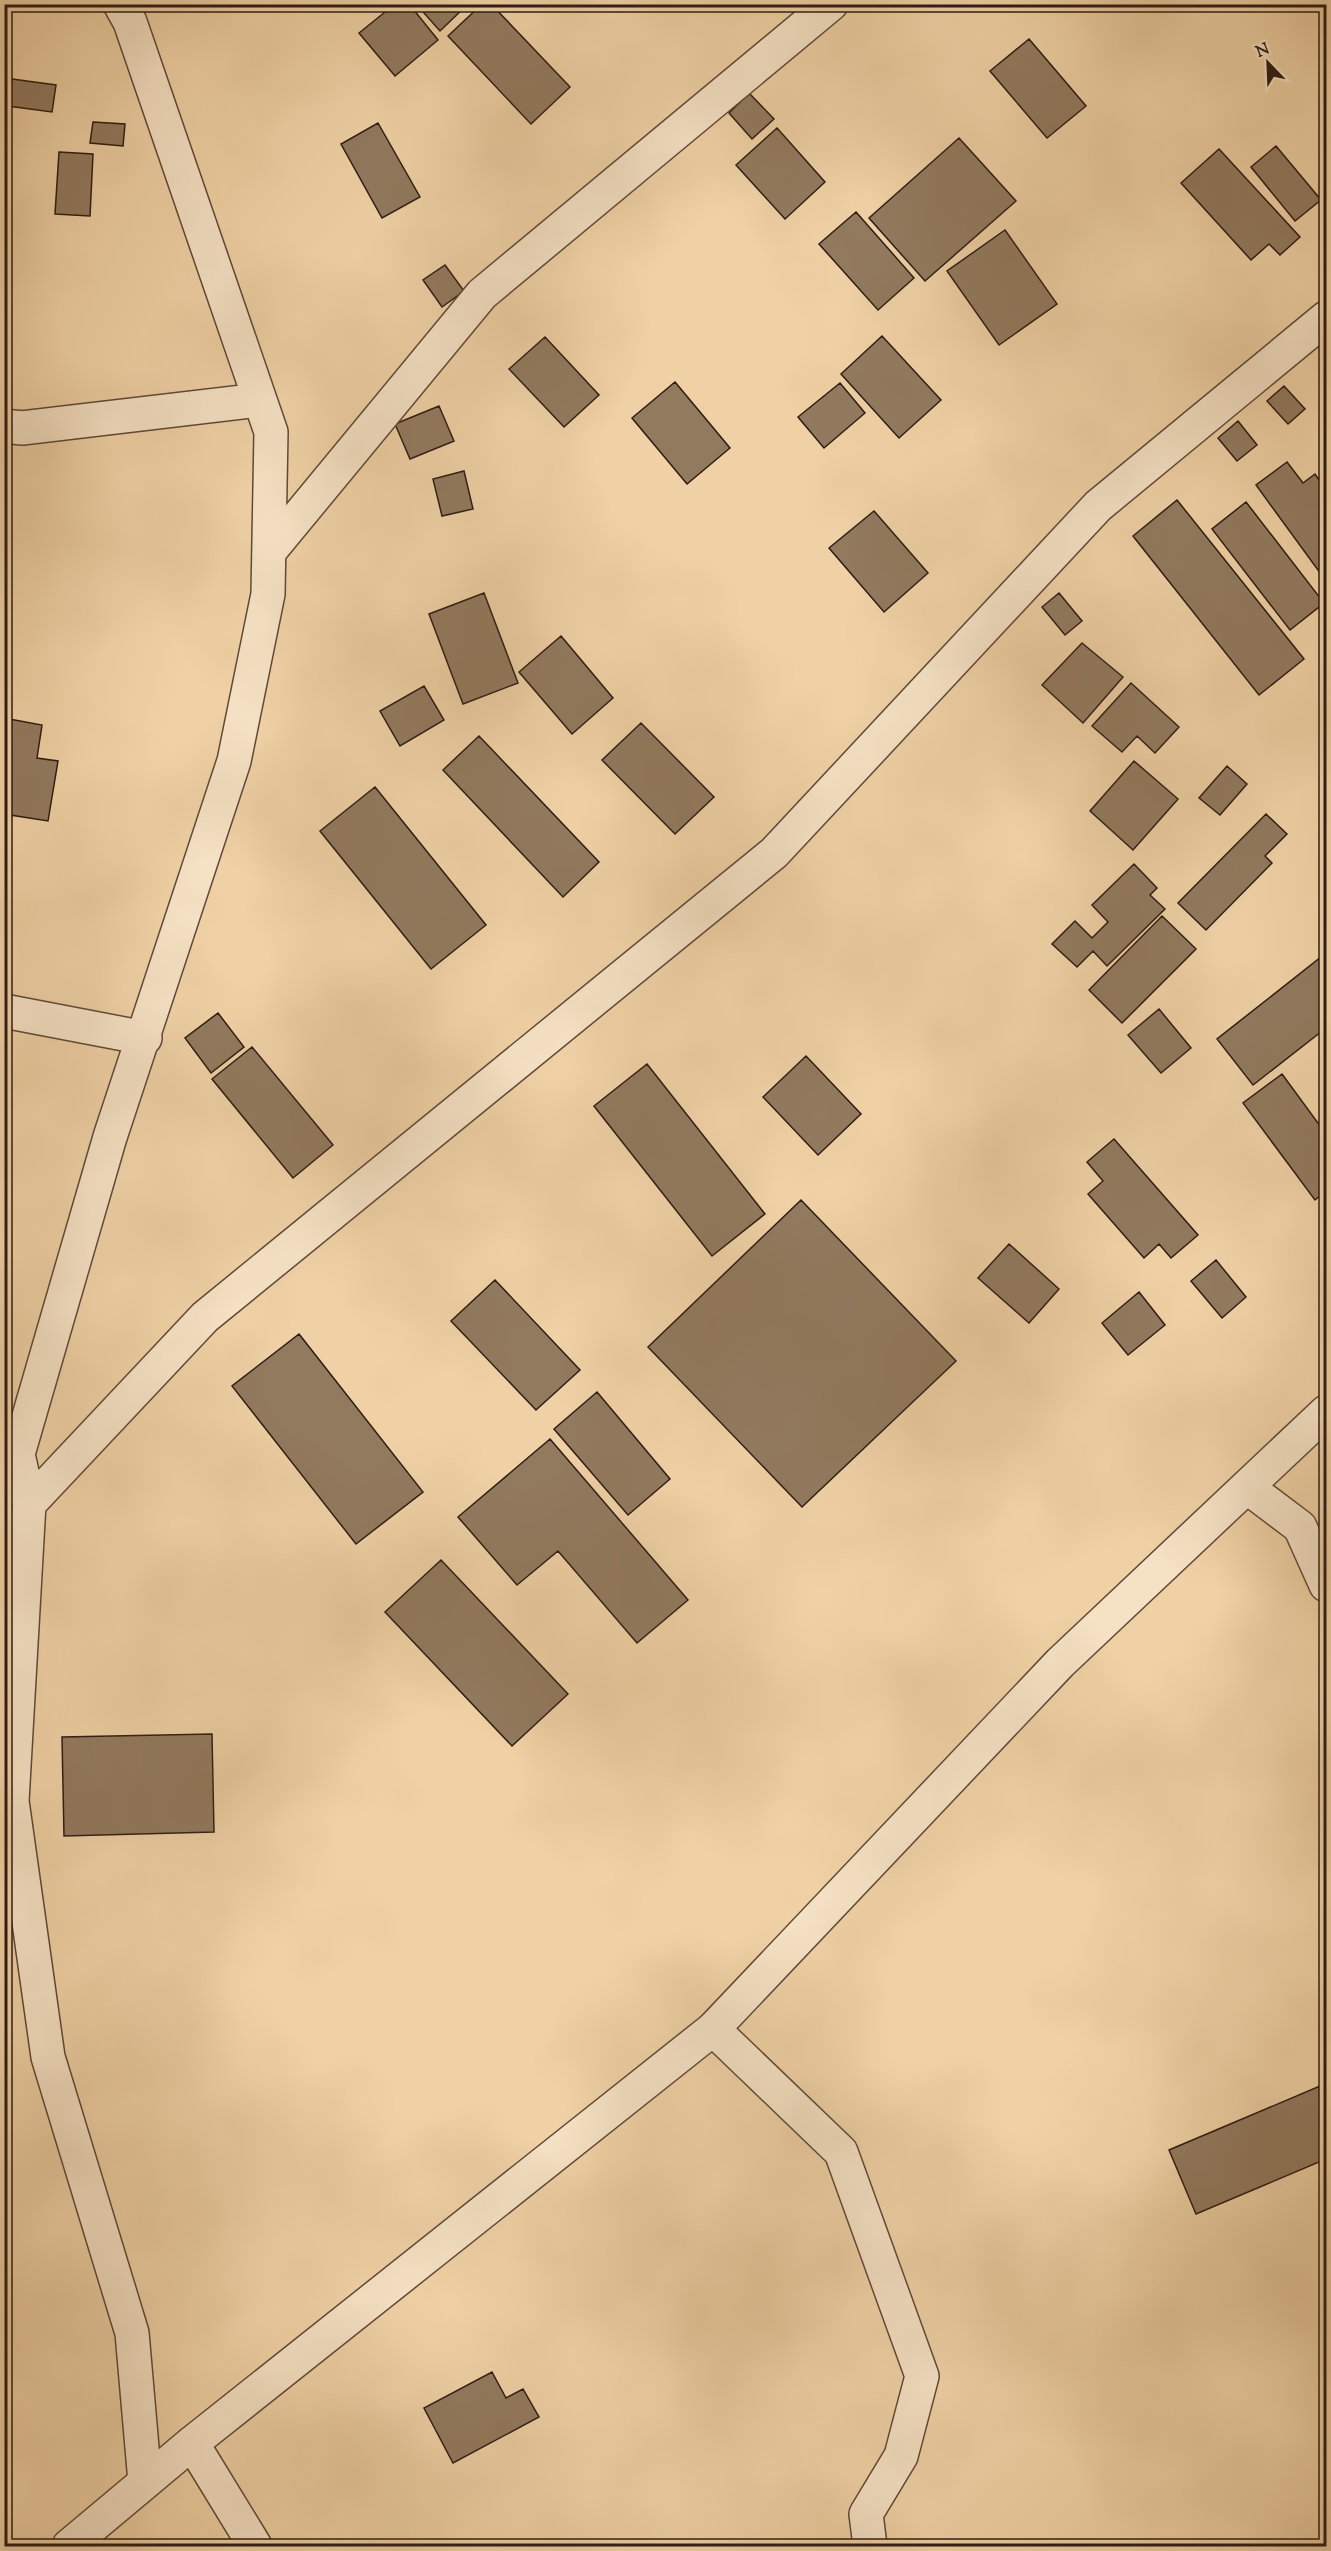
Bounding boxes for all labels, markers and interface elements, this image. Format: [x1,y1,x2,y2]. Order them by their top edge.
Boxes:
north arrow [1238,33,1298,93]
text: N [1253,38,1274,65]

